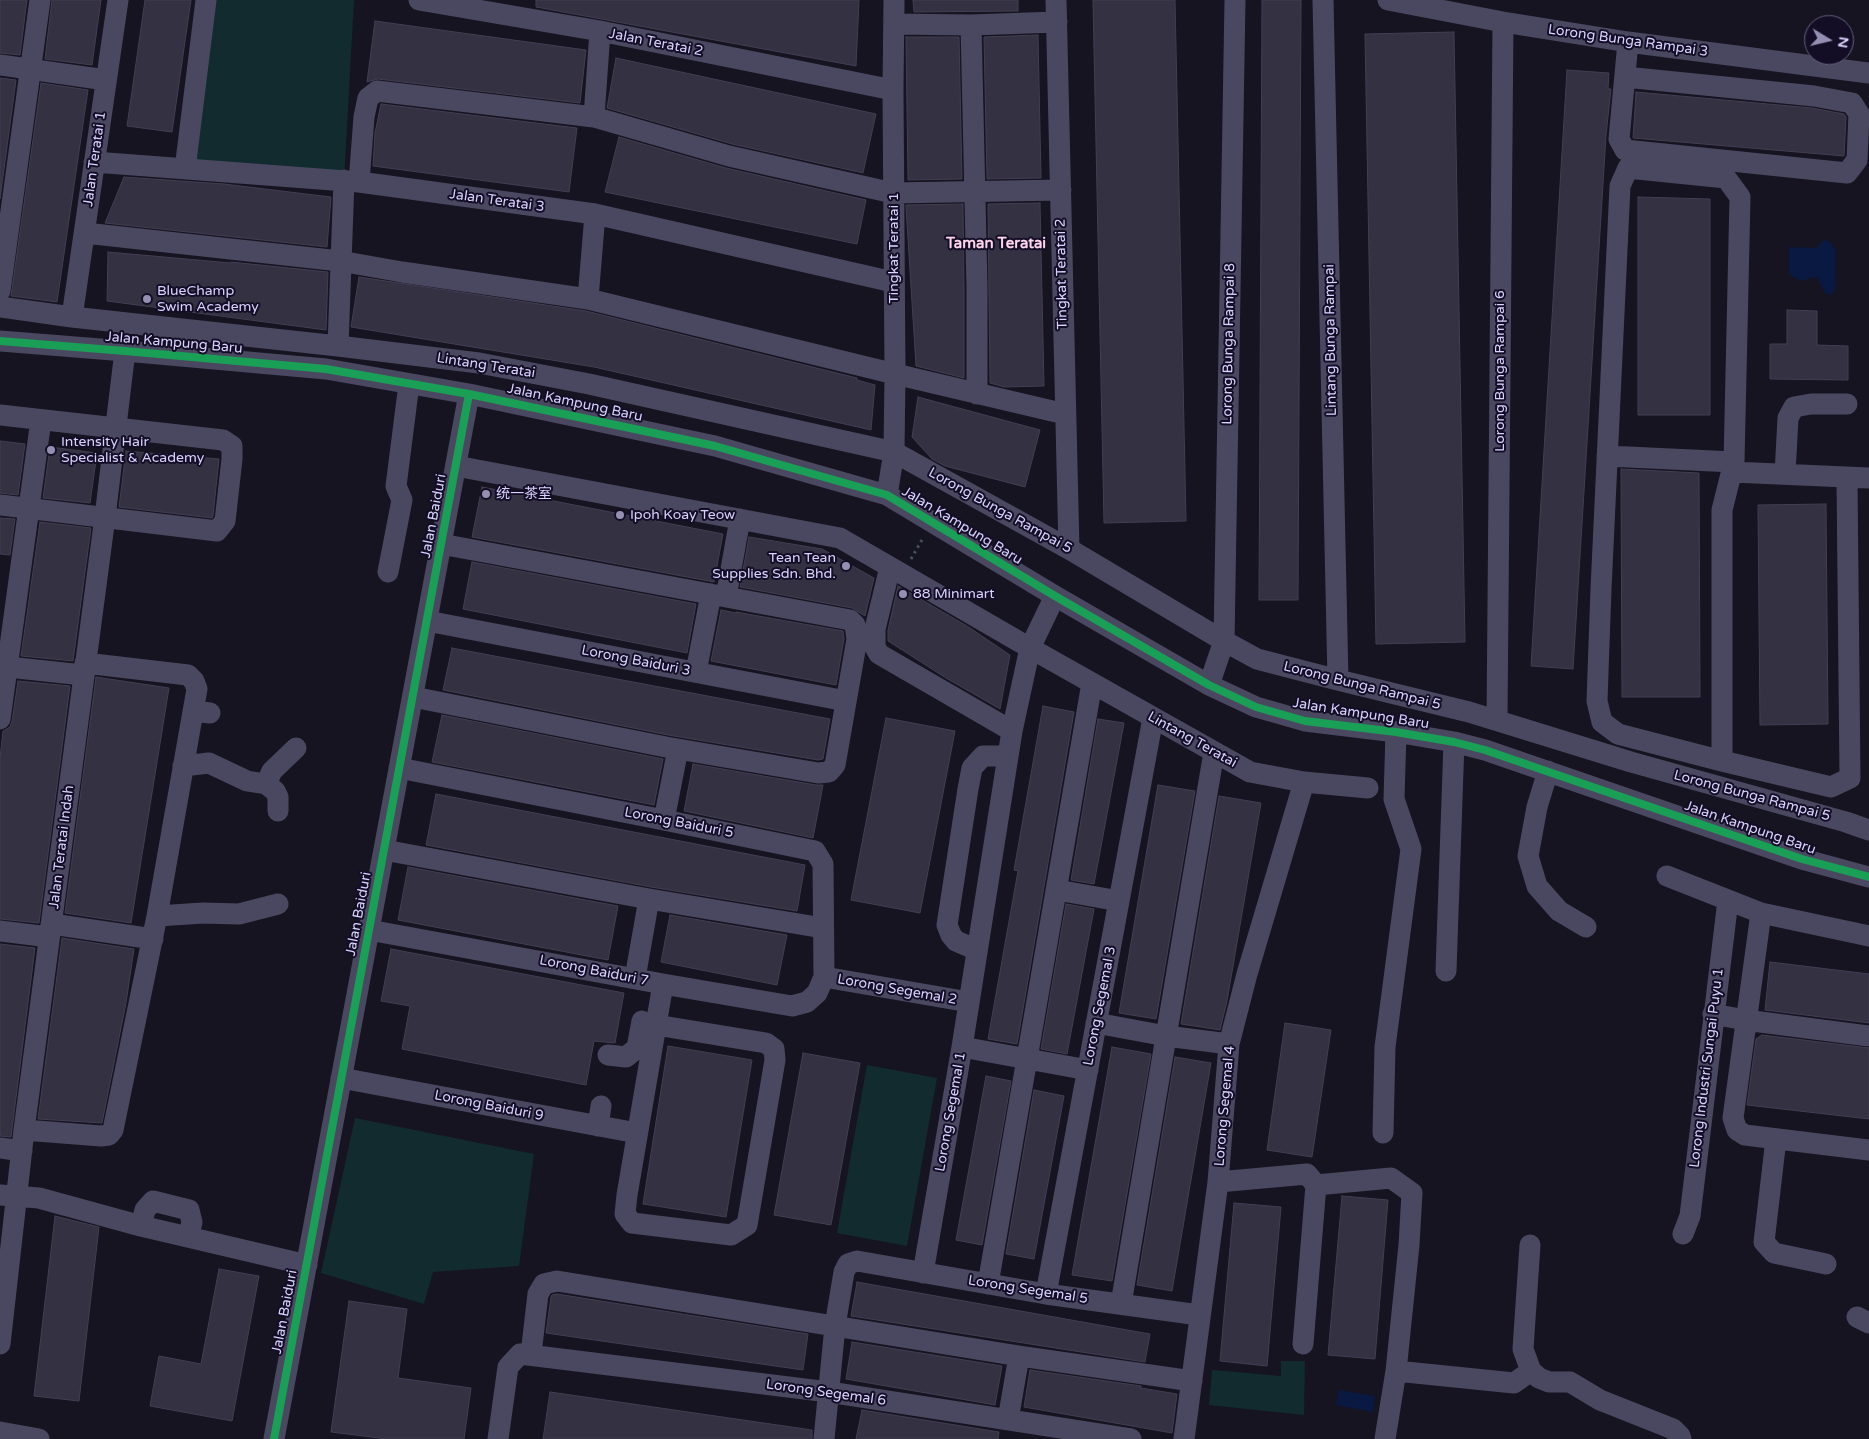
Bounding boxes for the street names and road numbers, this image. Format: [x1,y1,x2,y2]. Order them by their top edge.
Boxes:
street label: Lorong Bunga Rampai 3 [1547,21,1709,61]
street label: Jalan Teratai 2 [607,26,705,60]
street label: Jalan Teratai 1 [80,110,110,208]
street label: Jalan Teratai 3 [448,186,546,216]
street label: Tingkat Teratai 1 [886,192,902,304]
street label: Tingkat Teratai 2 [1053,218,1071,330]
street label: Lorong Bunga Rampai 8 [1219,263,1239,425]
street label: Lintang Bunga Rampai [1321,264,1341,416]
street label: Lorong Bunga Rampai 6 [1492,290,1508,452]
street label: Jalan Kampung Baru [105,329,243,357]
street label: Lintang Teratai [436,350,536,382]
street label: Jalan Kampung Baru [506,380,644,426]
street label: Lorong Bunga Rampai 5 [925,464,1075,558]
street label: Jalan Baiduri [418,473,450,559]
street label: Jalan Kampung Baru [899,483,1025,569]
street label: Lorong Baiduri 3 [580,642,692,680]
street label: Lorong Bunga Rampai 5 [1282,658,1442,714]
street label: Jalan Kampung Baru [1292,695,1430,733]
street label: Lintang Teratai [1144,709,1240,771]
street label: Lorong Bunga Rampai 5 [1672,767,1832,825]
street label: Jalan Teratai Indah [46,784,78,910]
street label: Jalan Kampung Baru [1682,798,1818,858]
street label: Lorong Baiduri 5 [623,804,735,842]
street label: Jalan Baiduri [343,871,375,957]
street label: Lorong Segemal 3 [1080,945,1120,1067]
street label: Lorong Baiduri 7 [538,952,650,990]
street label: Lorong Industri Sungai Puyu 1 [1686,967,1728,1169]
street label: Lorong Segemal 2 [836,971,958,1009]
street label: Lorong Segemal 4 [1211,1045,1239,1167]
street label: Lorong Segemal 1 [932,1051,970,1173]
street label: Lorong Baiduri 9 [433,1087,545,1125]
street label: Jalan Baiduri [269,1269,301,1355]
street label: Lorong Segemal 5 [967,1272,1089,1308]
street label: Lorong Segemal 6 [765,1376,887,1410]

